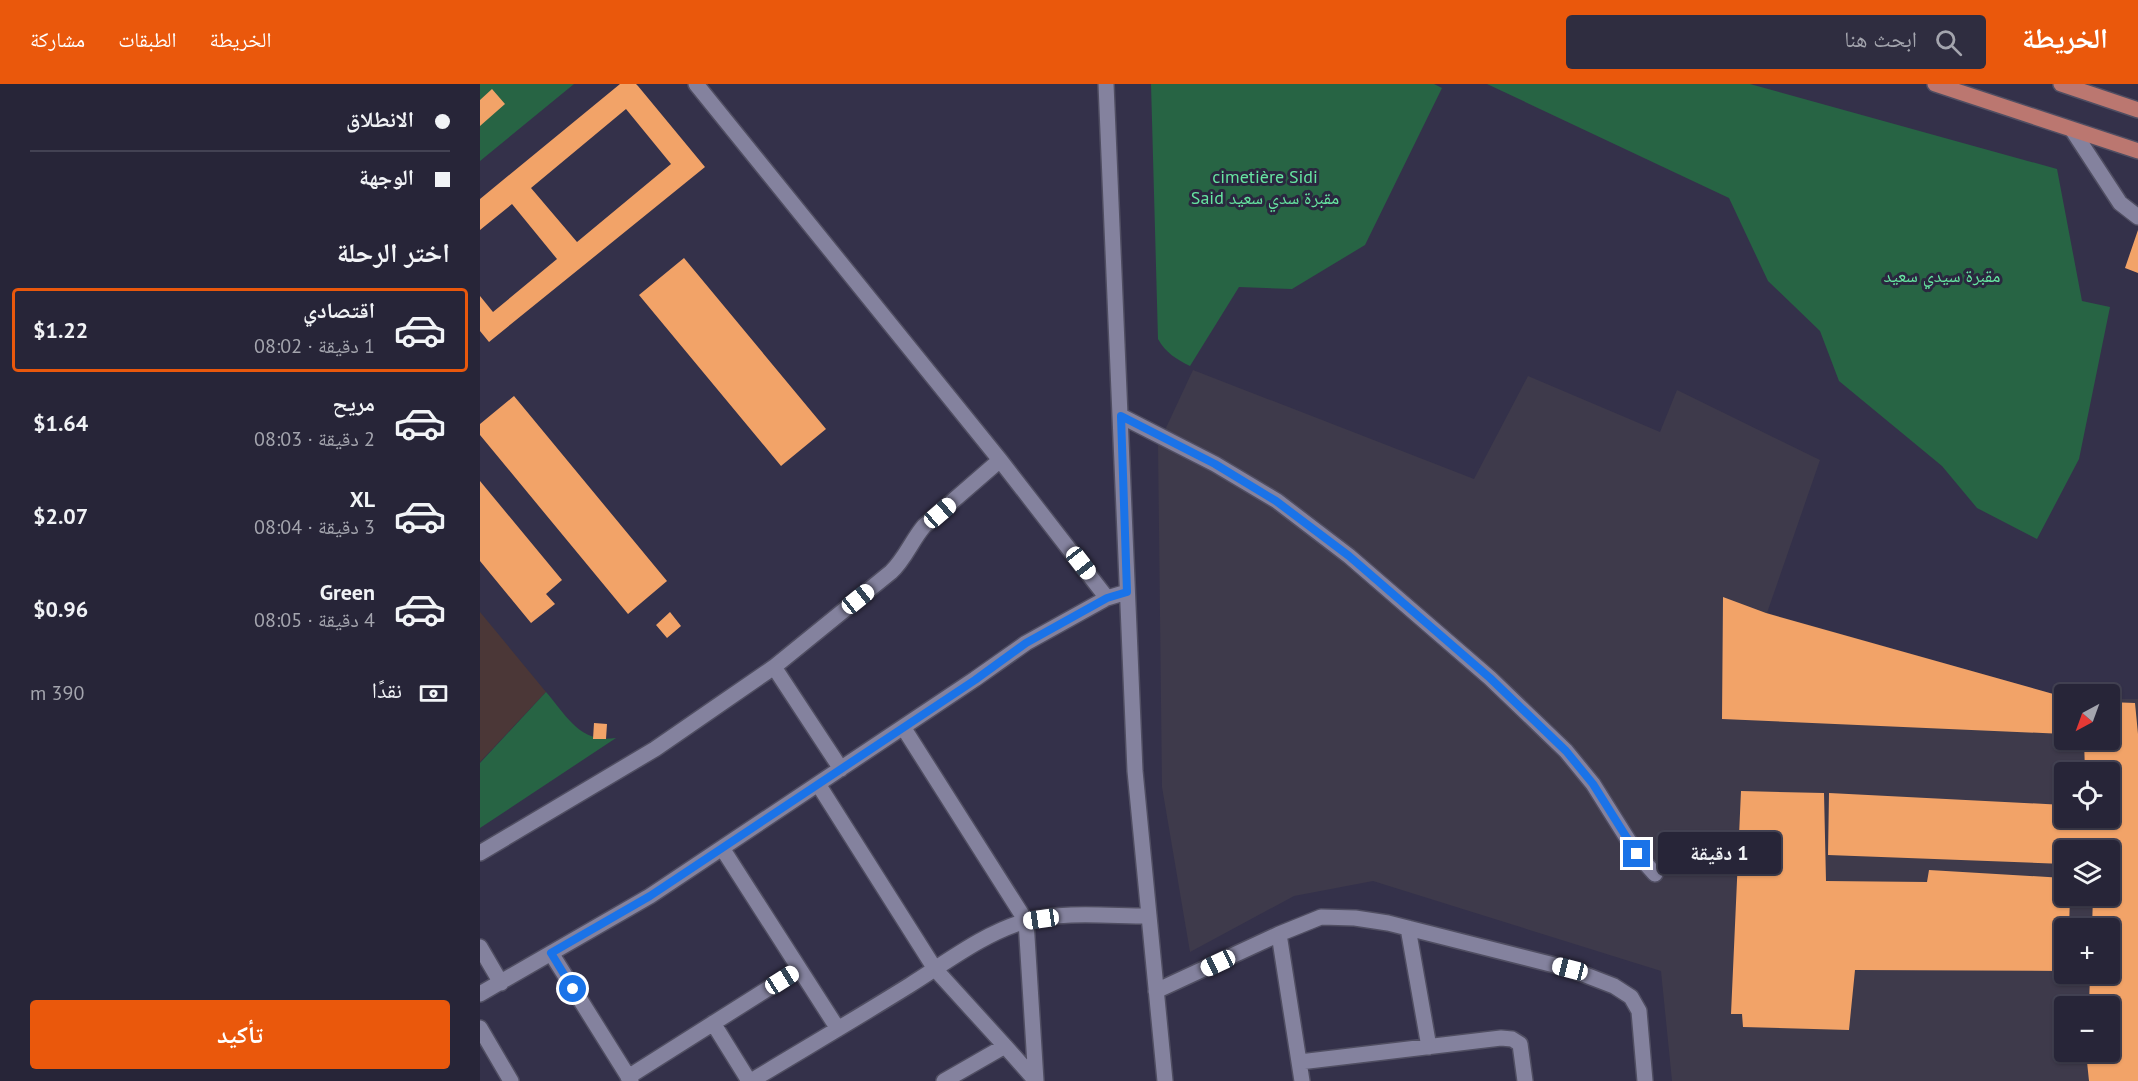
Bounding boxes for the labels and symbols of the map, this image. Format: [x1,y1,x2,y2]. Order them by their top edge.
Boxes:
park label: cimetière Sidi Said مقبرة سدي سعيد [1191,165,1339,212]
park label: مقبرة سيدي سعيد [1884,264,2000,290]
car [921,494,959,532]
car [1063,543,1099,583]
car [838,581,878,617]
north arrow [2054,684,2120,750]
callout: 1 دقيقة [1658,833,1781,875]
route end [1623,840,1650,867]
car [1022,908,1060,930]
car [1198,947,1238,979]
car [1550,956,1590,982]
car [762,963,802,997]
route start [559,975,586,1002]

